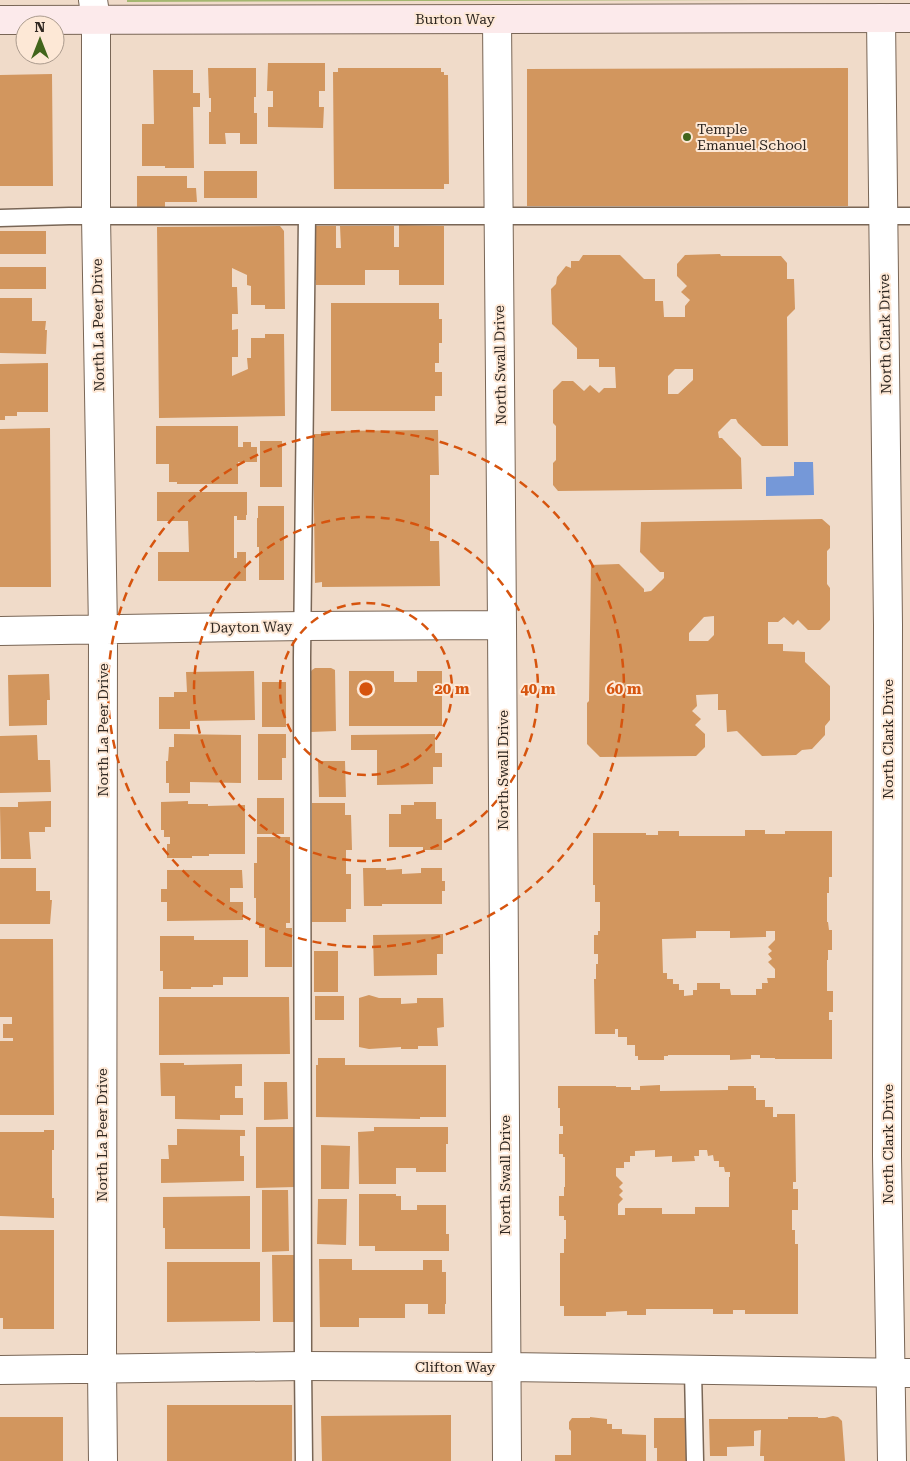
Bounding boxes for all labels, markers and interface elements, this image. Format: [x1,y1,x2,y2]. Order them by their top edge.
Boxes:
street label: Burton Way [415,11,495,27]
north arrow [15,15,65,65]
text: N [35,19,46,35]
place label: Temple Emanuel School [697,121,807,153]
marker: Temple Emanuel School [681,131,693,143]
street label: North La Peer Drive [89,258,107,392]
street label: North Clark Drive [876,274,894,394]
street label: North Swall Drive [491,305,509,425]
street label: Dayton Way [210,618,293,636]
street label: North La Peer Drive [95,663,111,797]
street label: North Clark Drive [880,679,896,799]
centre of rings [357,680,375,698]
text: 20 m [434,680,470,698]
text: 40 m [520,680,556,698]
text: 60 m [606,680,642,698]
street label: North Swall Drive [495,710,511,830]
street label: North La Peer Drive [94,1068,110,1202]
street label: North Clark Drive [880,1084,896,1204]
street label: North Swall Drive [497,1115,513,1235]
street label: Clifton Way [415,1359,496,1375]

